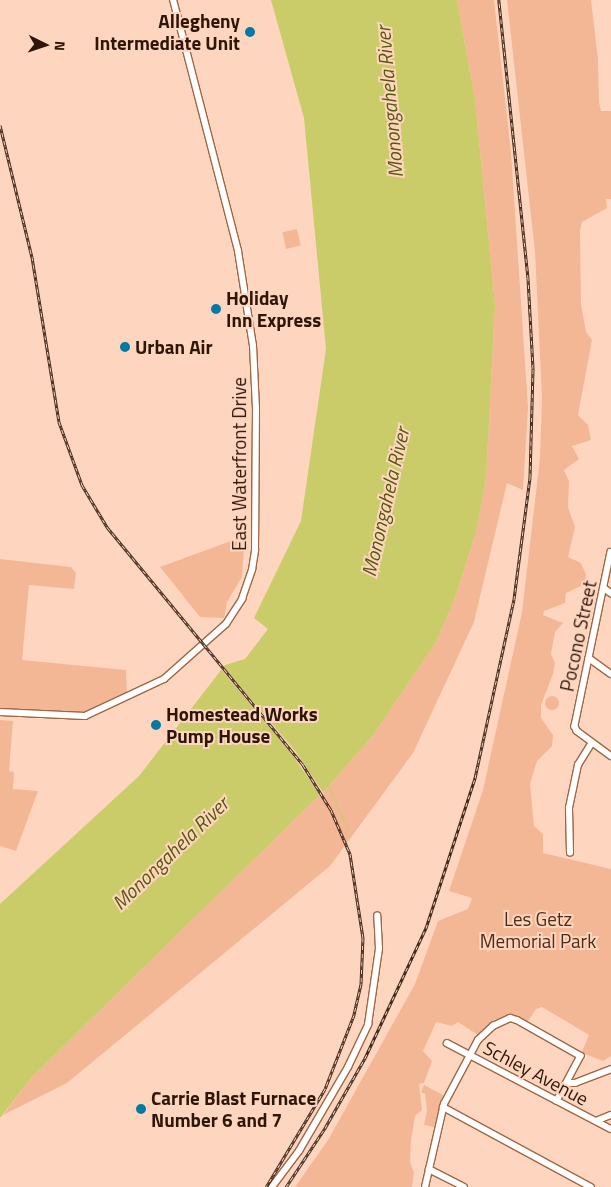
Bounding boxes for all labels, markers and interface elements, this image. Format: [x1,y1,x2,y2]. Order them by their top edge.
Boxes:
place label: Allegheny Intermediate Unit [94,10,240,54]
north arrow [20,20,70,70]
water label: Monongahela River [370,25,408,179]
marker: Allegheny Intermediate Unit [244,26,256,38]
text: N [50,41,71,52]
place label: Holiday Inn Express [226,287,321,331]
marker: Holiday Inn Express [210,303,222,315]
place label: Urban Air [135,336,213,358]
marker: Urban Air [119,341,131,353]
street label: East Waterfront Drive [228,377,250,551]
water label: Monongahela River [356,425,414,579]
street label: Pocono Street [555,578,601,694]
place label: Homestead Works Pump House [166,703,318,747]
marker: Homestead Works Pump House [150,719,162,731]
water label: Monongahela River [107,791,233,915]
park label: Les Getz Memorial Park [480,908,596,952]
street label: Schley Avenue [480,1036,592,1110]
place label: Carrie Blast Furnace Number 6 and 7 [151,1087,316,1131]
marker: Carrie Blast Furnace Number 6 and 7 [135,1103,147,1115]

